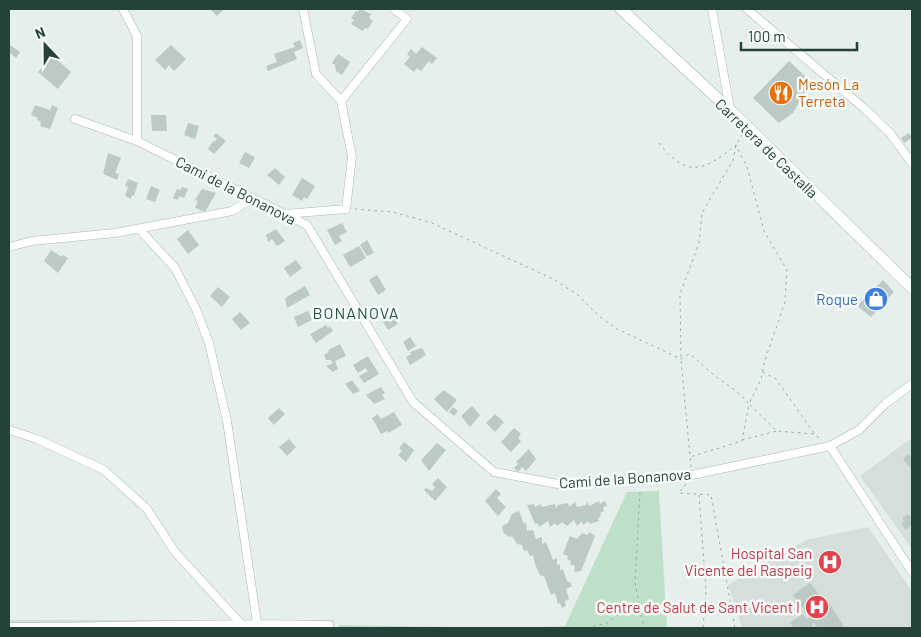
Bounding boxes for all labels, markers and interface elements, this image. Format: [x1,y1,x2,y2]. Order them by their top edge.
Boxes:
north arrow [20,20,70,70]
scale bar [741,20,857,52]
text: N [32,23,47,42]
text: 100 m [748,27,786,45]
place label: Mesón La Terreta [798,75,859,110]
restaurant icon: Mesón La Terreta [768,80,794,106]
street label: Carretera de Castalla [712,94,822,202]
street label: Camí de la Bonanova [173,152,299,228]
shop icon: Roque [863,286,889,312]
place label: Roque [816,290,858,308]
district label: BONANOVA [313,303,399,322]
street label: Camí de la Bonanova [558,464,692,492]
place label: Hospital San Vicente del Raspeig [685,544,812,579]
hospital icon: Hospital San Vicente del Raspeig [817,549,843,575]
hospital icon: Centre de Salut de Sant Vicent I [804,594,830,620]
place label: Centre de Salut de Sant Vicent I [596,598,800,616]

